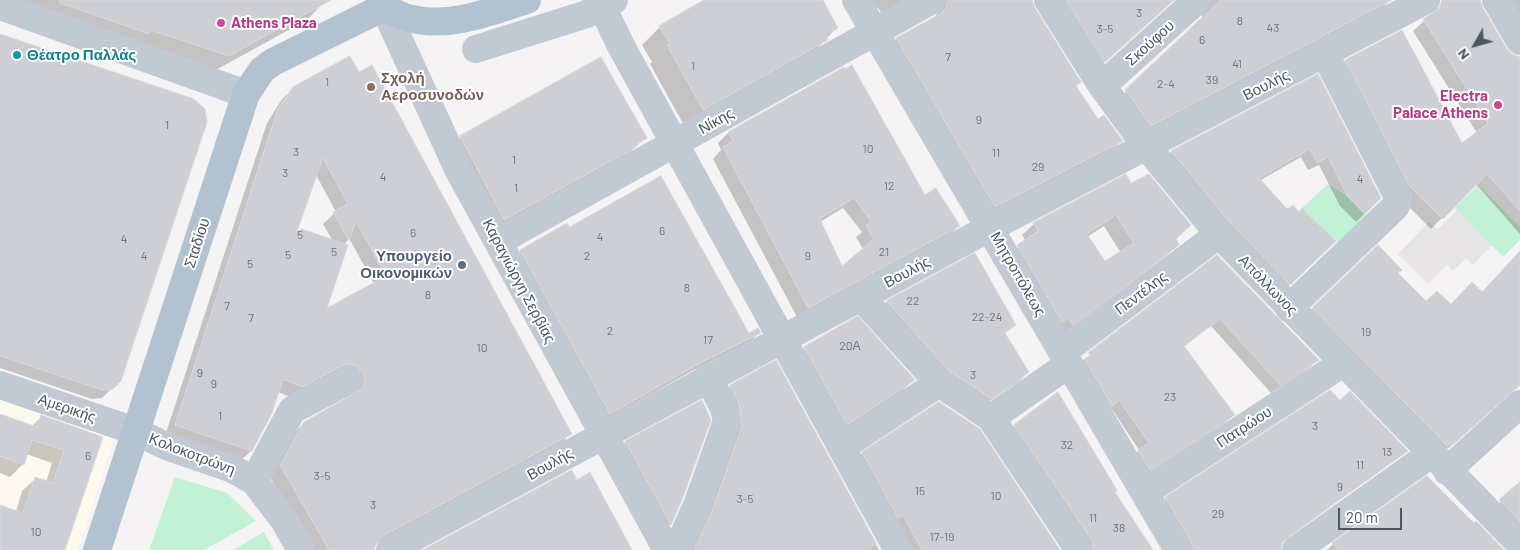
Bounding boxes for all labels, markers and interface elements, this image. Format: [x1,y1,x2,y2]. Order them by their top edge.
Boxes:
house number: 3 [1136,6,1142,20]
place label: Athens Plaza [231,14,317,32]
house number: 8 [1237,14,1243,28]
street label: Σκούφου [1122,16,1178,70]
marker: Athens Plaza [215,17,227,29]
north arrow [1450,20,1500,70]
house number: 43 [1267,21,1279,35]
house number: 3-5 [1096,22,1114,36]
house number: 6 [1199,33,1205,47]
place label: Θέατρο Παλλάς [27,46,136,64]
text: N [1453,46,1472,63]
marker: Θέατρο Παλλάς [11,49,23,61]
house number: 7 [945,50,951,64]
house number: 41 [1232,57,1242,71]
house number: 1 [691,59,695,73]
street label: Βουλής [1240,66,1292,104]
place label: Σχολή Αεροσυνοδών [381,69,484,104]
house number: 39 [1206,73,1218,87]
house number: 1 [325,75,329,89]
house number: 2-4 [1157,77,1175,91]
marker: Σχολή Αεροσυνοδών [365,81,377,93]
place label: Electra Palace Athens [1393,87,1488,122]
marker: Electra Palace Athens [1492,99,1504,111]
street label: Νίκης [695,104,737,138]
house number: 9 [976,113,982,127]
house number: 1 [165,118,169,132]
house number: 10 [863,142,873,156]
house number: 3 [293,145,299,159]
house number: 11 [992,146,1000,160]
house number: 1 [512,153,516,167]
house number: 29 [1032,160,1044,174]
house number: 3 [282,166,288,180]
house number: 4 [380,170,386,184]
house number: 4 [1357,172,1363,186]
house number: 12 [884,179,894,193]
house number: 1 [514,181,518,195]
street label: Σταδίου [181,216,213,270]
street label: Καραγιώργη Σερβίας [479,216,559,346]
house number: 6 [659,224,665,238]
house number: 6 [410,226,416,240]
house number: 5 [297,228,303,242]
street label: Μητροπόλεως [987,229,1049,319]
house number: 4 [597,230,603,244]
house number: 4 [121,232,127,246]
house number: 5 [331,245,337,259]
house number: 21 [879,245,889,259]
place label: Υπουργείο Οικονομικών [360,247,452,282]
house number: 5 [285,248,291,262]
house number: 4 [141,249,147,263]
house number: 2 [584,249,590,263]
house number: 9 [805,249,811,263]
street label: Απόλλωνος [1235,251,1301,319]
street label: Βουλής [881,252,933,292]
house number: 5 [247,257,253,271]
marker: Υπουργείο Οικονομικών [456,259,468,271]
street label: Πεντέλης [1111,268,1171,318]
house number: 8 [684,281,690,295]
house number: 8 [425,288,431,302]
house number: 22 [907,294,919,308]
house number: 7 [224,299,230,313]
house number: 22-24 [972,310,1002,324]
house number: 7 [248,311,254,325]
house number: 2 [607,324,613,338]
house number: 19 [1361,325,1371,339]
house number: 17 [703,333,713,347]
house number: 20Α [839,339,861,353]
house number: 10 [477,341,487,355]
house number: 9 [197,366,203,380]
house number: 3 [970,368,976,382]
house number: 9 [211,377,217,391]
street label: Αμερικής [36,390,98,426]
house number: 23 [1164,390,1176,404]
street label: Πατρώου [1213,403,1275,451]
house number: 1 [218,409,222,423]
house number: 3 [1312,419,1318,433]
street label: Κολοκοτρώνη [146,429,238,479]
house number: 32 [1061,438,1073,452]
street label: Βουλής [524,444,576,484]
house number: 13 [1382,445,1392,459]
house number: 6 [85,449,91,463]
house number: 11 [1356,458,1364,472]
house number: 3-5 [313,469,331,483]
house number: 9 [1337,480,1343,494]
house number: 15 [915,484,925,498]
house number: 10 [991,489,1001,503]
house number: 3-5 [736,492,754,506]
house number: 3 [370,498,376,512]
scale bar [1340,498,1404,530]
house number: 29 [1212,507,1224,521]
text: 20 m [1346,508,1378,526]
house number: 11 [1089,511,1097,525]
house number: 38 [1113,521,1125,535]
house number: 10 [31,525,41,539]
house number: 17-19 [929,530,955,544]

